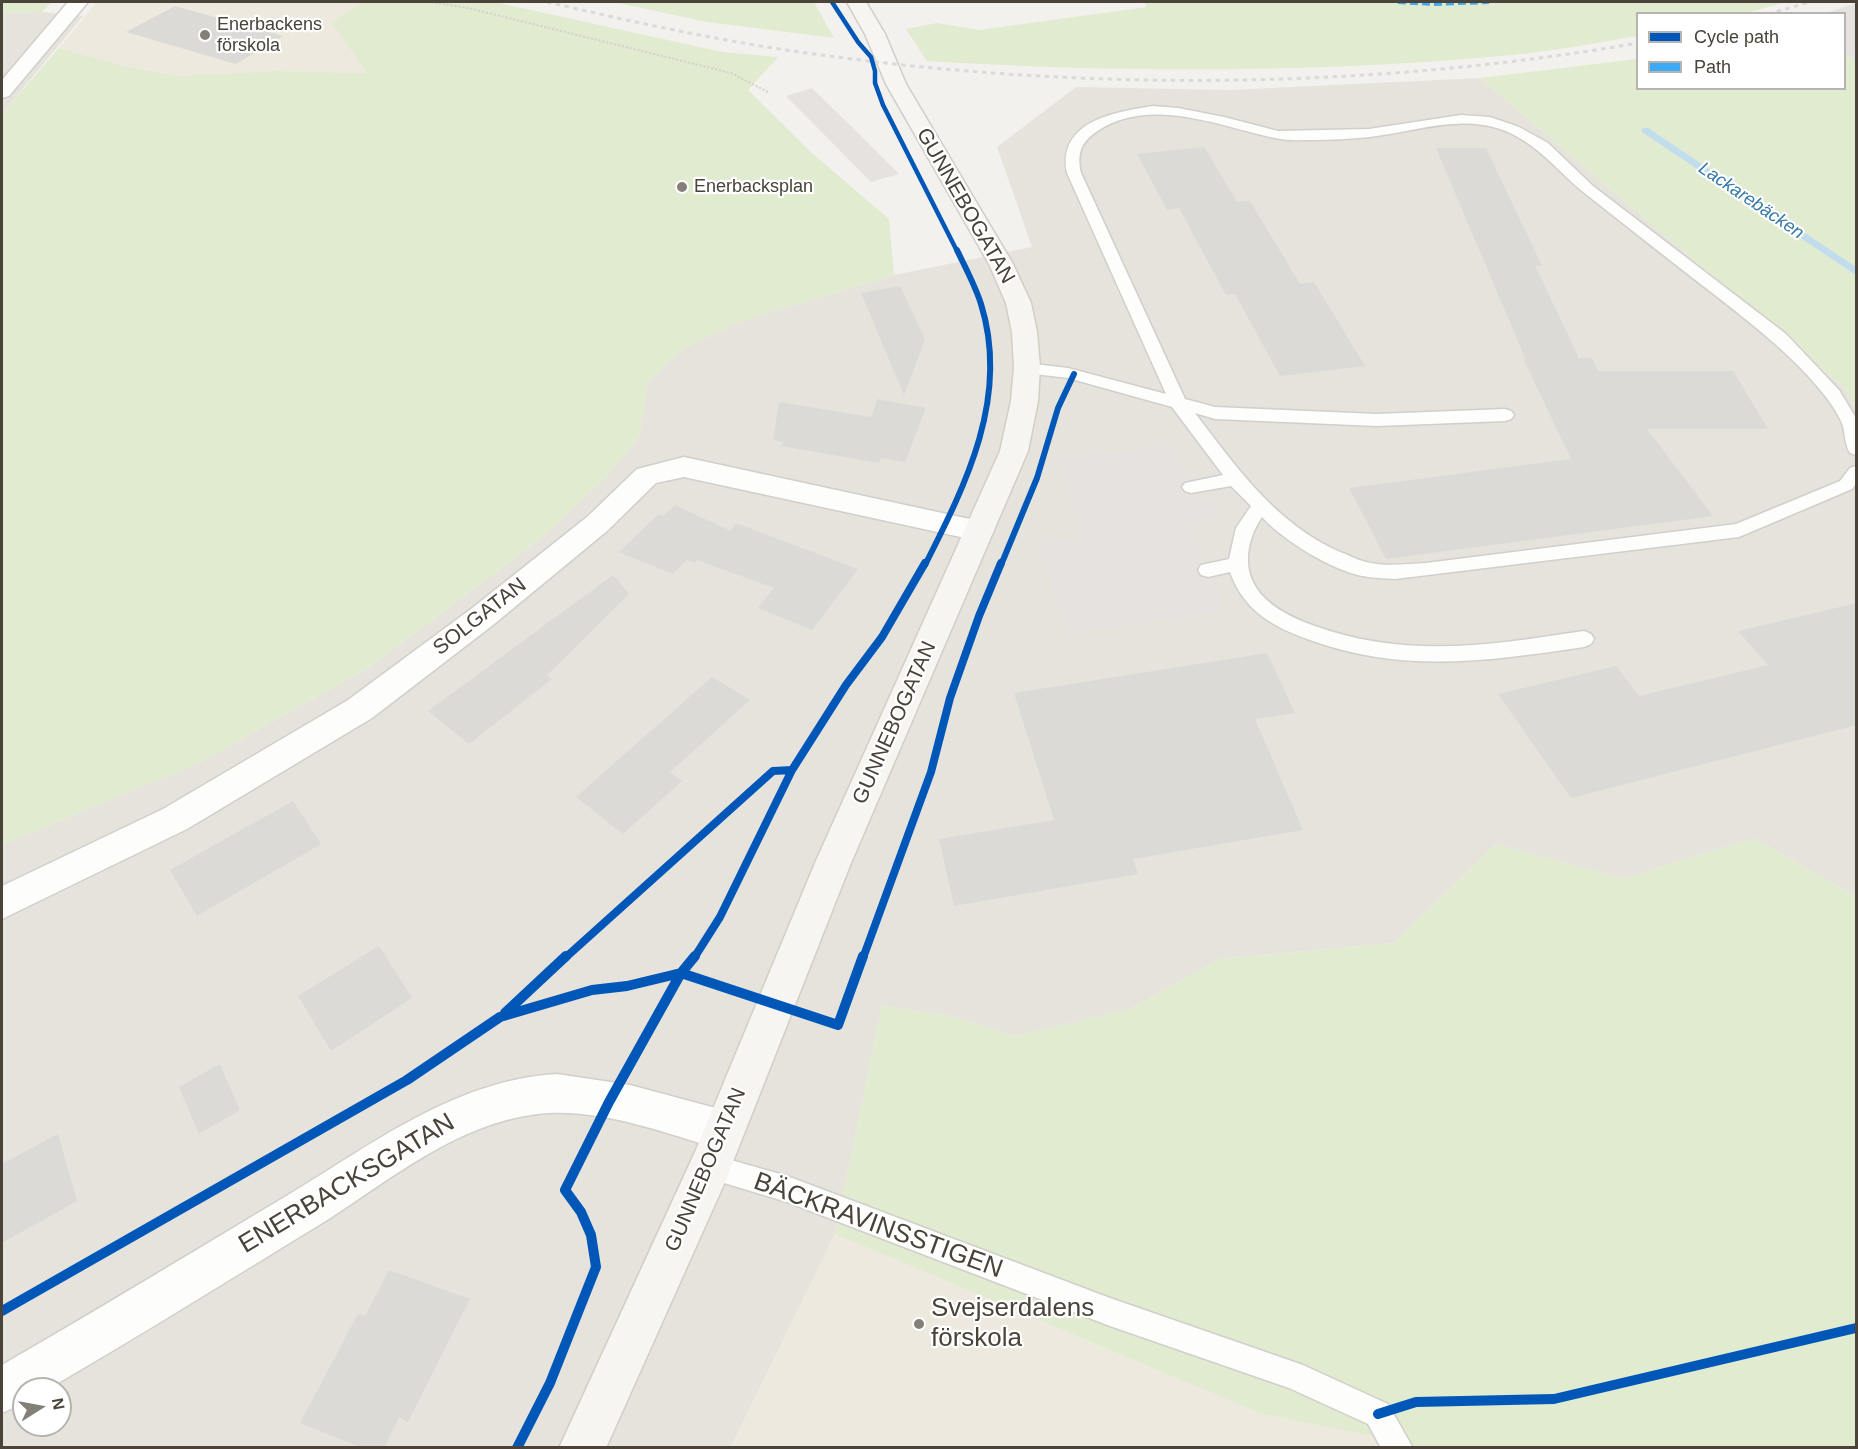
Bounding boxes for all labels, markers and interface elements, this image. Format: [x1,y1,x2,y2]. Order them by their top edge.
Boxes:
legend [1636,12,1846,90]
place label: Enerbackens förskola [217,14,322,57]
text: Cycle path [1694,27,1779,47]
marker: Enerbackens förskola [198,28,212,42]
text: Path [1694,57,1731,77]
street label: GUNNEBOGATAN [910,124,1020,288]
water label: Lackarebäcken [1694,158,1808,244]
place label: Enerbacksplan [694,176,813,198]
marker: Enerbacksplan [675,180,689,194]
street label: SOLGATAN [428,573,532,661]
street label: GUNNEBOGATAN [848,638,942,808]
street label: GUNNEBOGATAN [660,1084,752,1256]
street label: ENERBACKSGATAN [233,1107,461,1261]
street label: BÄCKRAVINSSTIGEN [749,1166,1007,1286]
place label: Svejserdalens förskola [931,1293,1094,1354]
marker: Svejserdalens förskola [912,1317,926,1331]
north arrow [12,1377,72,1437]
text: N [49,1397,68,1411]

